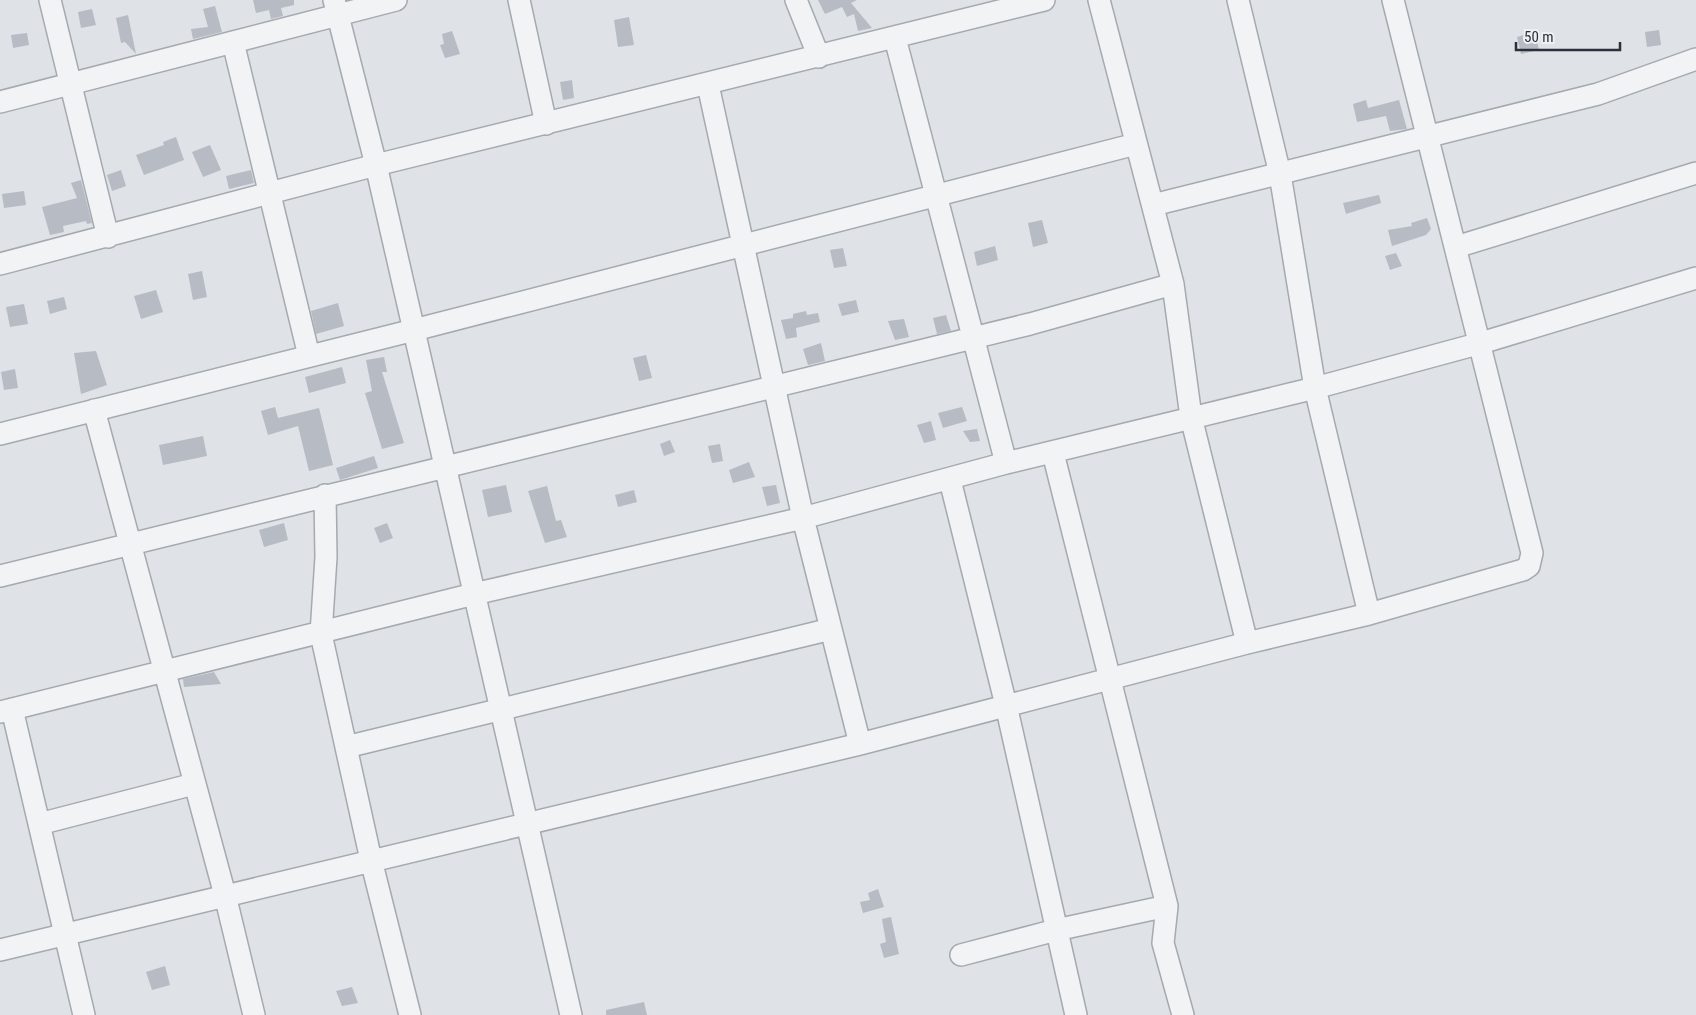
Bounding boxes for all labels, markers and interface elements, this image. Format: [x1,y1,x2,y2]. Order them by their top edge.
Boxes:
scale bar [1516,20,1620,52]
text: 50 m [1524,28,1554,46]

